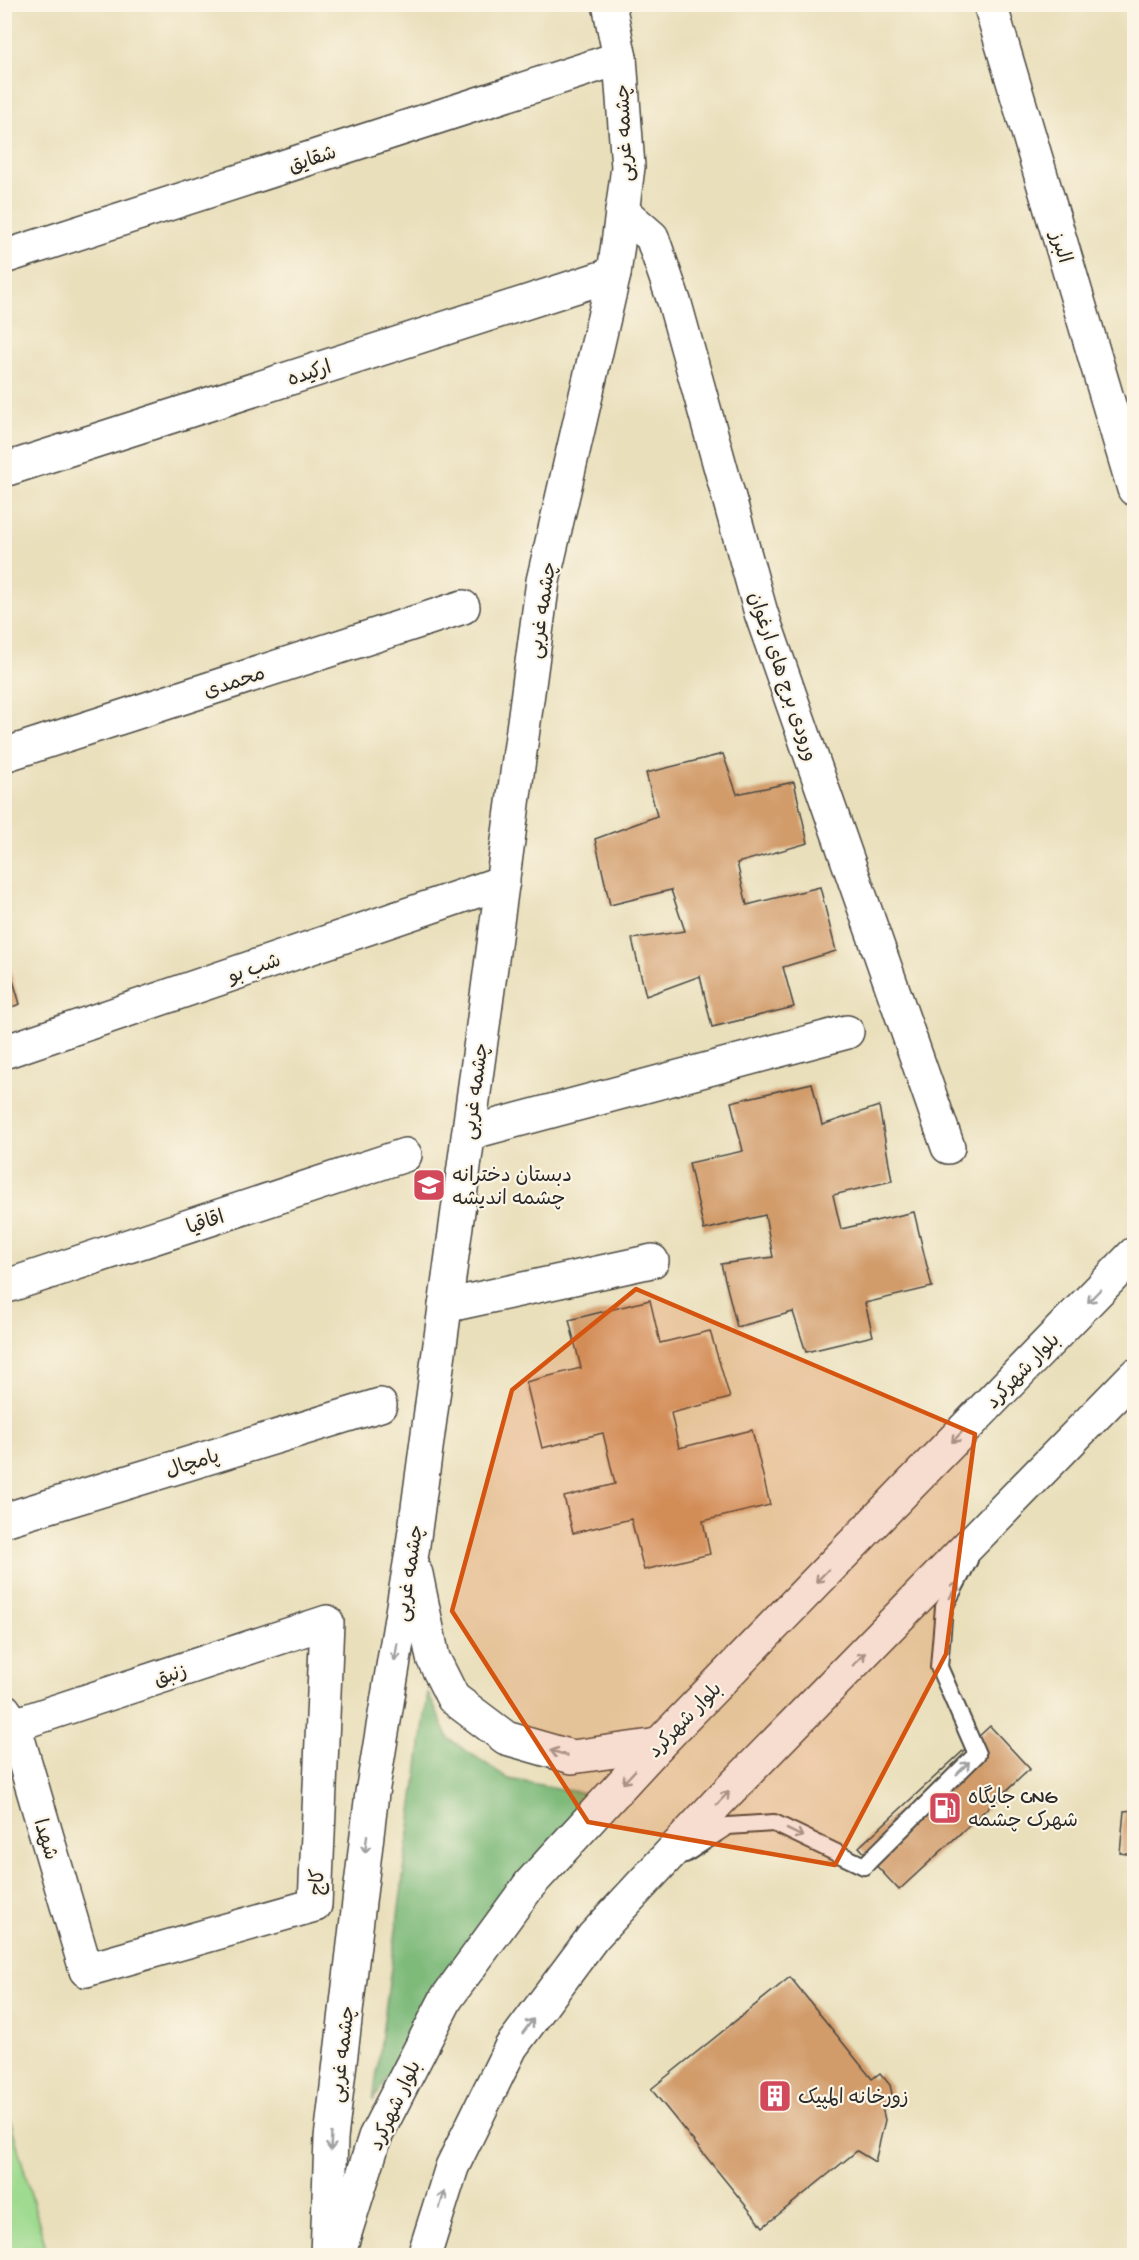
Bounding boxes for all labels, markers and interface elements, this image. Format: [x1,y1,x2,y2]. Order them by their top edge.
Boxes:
street label: چشمه غربی [613,84,640,182]
street label: شقایق [286,142,340,180]
street label: البرز [1042,227,1075,266]
street label: ارکیده [285,357,335,393]
street label: چشمه غربی [525,560,563,661]
street label: ورودی برج های ارغوان [741,589,821,765]
street label: محمدی [201,664,269,705]
street label: شب بو [224,951,284,991]
street label: چشمه غربی [459,1041,496,1141]
place label: دبستان دخترانه چشمه اندیشه [452,1165,572,1212]
school or university icon: دبستان دخترانه چشمه اندیشه [411,1167,447,1203]
street label: اقاقیا [184,1206,228,1241]
one-way arrow [1086,1289,1101,1304]
street label: بلوار شهرکرد [982,1329,1066,1415]
one-way arrow [951,1429,965,1444]
street label: پامچال [163,1445,223,1484]
street label: چشمه غربی [392,1523,430,1624]
one-way arrow [815,1569,830,1584]
one-way arrow [948,1581,960,1599]
one-way arrow [390,1641,401,1661]
one-way arrow [851,1651,866,1666]
street label: زنبق [152,1661,190,1693]
street label: بلوار شهرکرد [644,1678,728,1764]
one-way arrow [550,1747,569,1758]
one-way arrow [955,1761,970,1776]
one-way arrow [622,1770,636,1785]
place label: جایگاه CNG شهرک چشمه [968,1785,1078,1834]
fuel station icon: جایگاه CNG شهرک چشمه [927,1790,963,1826]
one-way arrow [715,1791,730,1806]
street label: شهدا [27,1816,62,1864]
one-way arrow [785,1828,803,1840]
one-way arrow [360,1834,371,1854]
street label: کاج [306,1868,332,1896]
street label: چشمه غربی [327,2005,362,2104]
one-way arrow [521,2018,534,2034]
street label: بلوار شهرکرد [365,2058,428,2155]
building icon: زورخانه المپیک [757,2078,793,2114]
place label: زورخانه المپیک [798,2087,909,2111]
one-way arrow [325,2132,336,2152]
one-way arrow [437,2191,448,2210]

